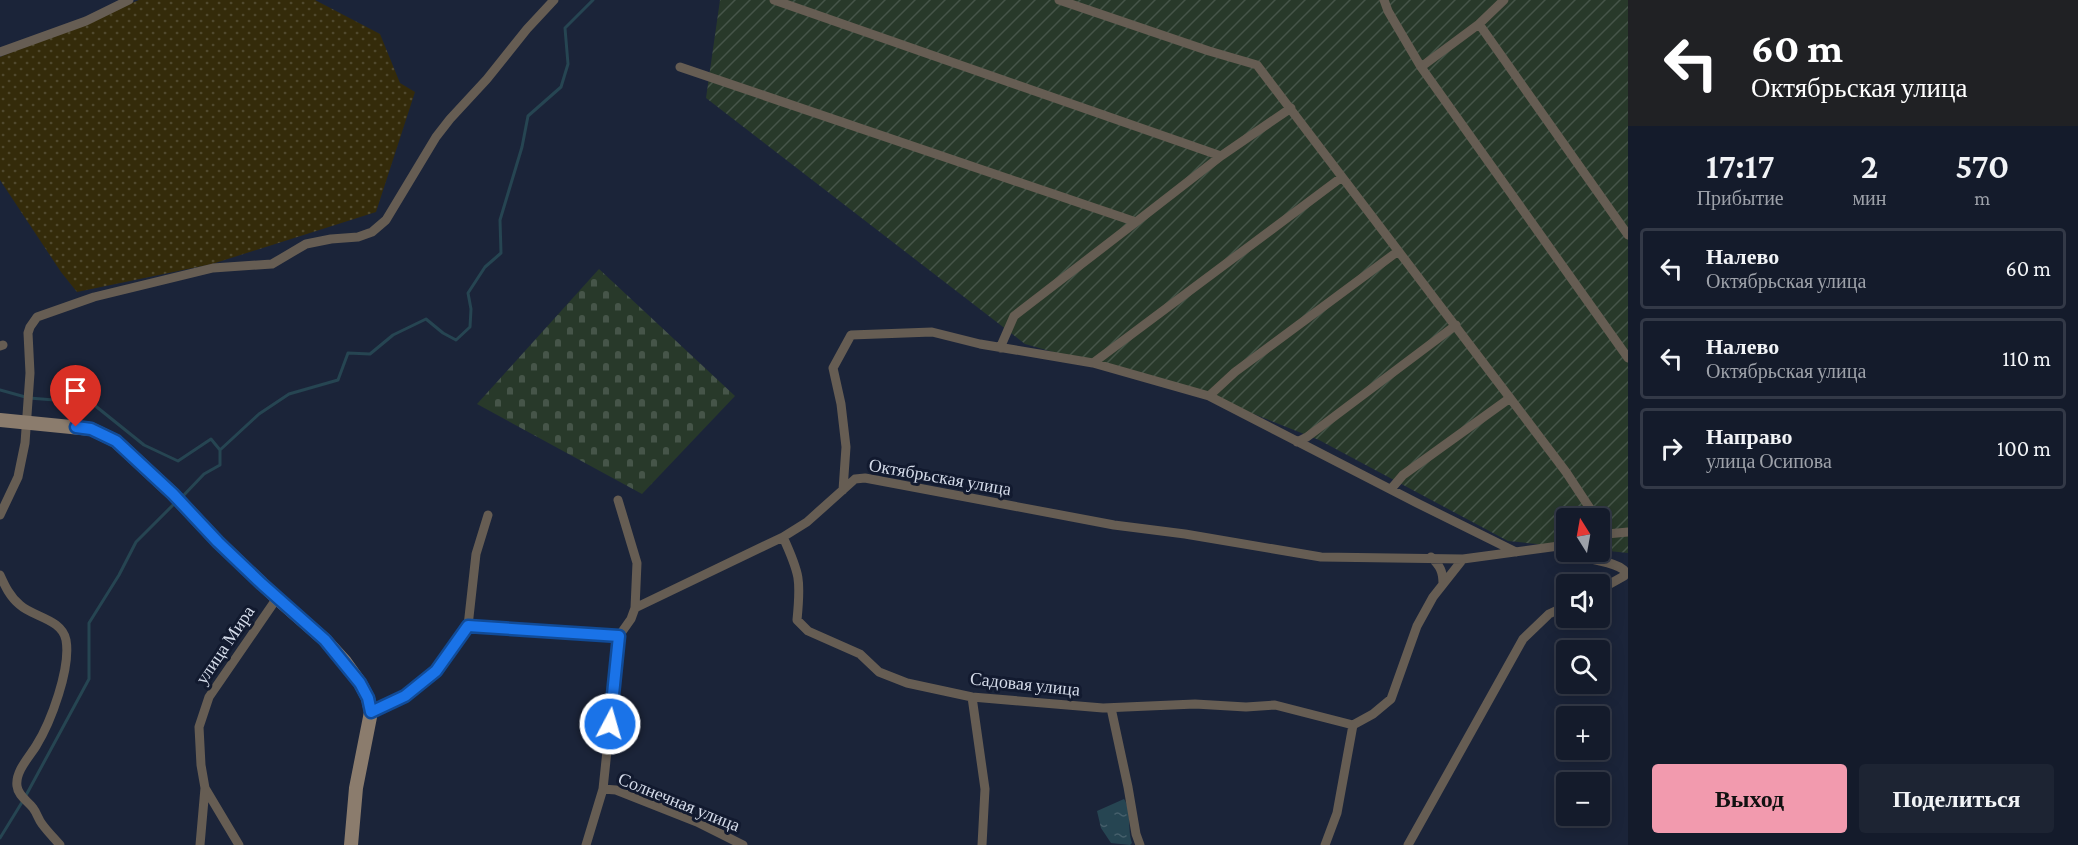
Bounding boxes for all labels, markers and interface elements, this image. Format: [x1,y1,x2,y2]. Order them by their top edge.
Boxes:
icon: left [1652,24,1730,102]
text: 60 m [1751,24,1843,71]
text: Октябрьская улица [1751,73,1968,103]
text: 17:17 [1706,146,1775,186]
text: 2 [1861,146,1878,186]
text: 570 [1955,146,2009,186]
text: Прибытие [1697,187,1784,209]
text: мин [1852,187,1886,209]
text: m [1974,187,1990,209]
text: Налево [1706,244,1779,269]
icon: left [1655,252,1688,285]
text: 60 m [2006,256,2051,281]
text: Октябрьская улица [1706,270,1866,292]
text: Налево [1706,334,1779,359]
icon: left [1655,342,1688,375]
text: 110 m [2002,346,2051,371]
text: Октябрьская улица [1706,360,1866,382]
pin [50,365,101,427]
icon: arrive [59,374,92,407]
text: Направо [1706,424,1792,449]
icon: right [1655,432,1688,465]
text: 100 m [1997,436,2051,461]
text: улица Осипова [1706,450,1832,472]
street label: Октябрьская улица [867,455,1013,499]
north arrow [1556,508,1610,562]
map controls [1556,508,1610,826]
button: sound [1556,574,1610,628]
street label: улица Мира [191,602,259,688]
button: search [1556,640,1610,694]
street label: Садовая улица [969,668,1081,700]
position arrow [578,692,642,756]
button: + [1556,706,1610,760]
button: Выход [1652,764,1847,833]
button: Поделиться [1859,764,2054,833]
street label: Солнечная улица [615,768,743,836]
button: − [1556,772,1610,826]

